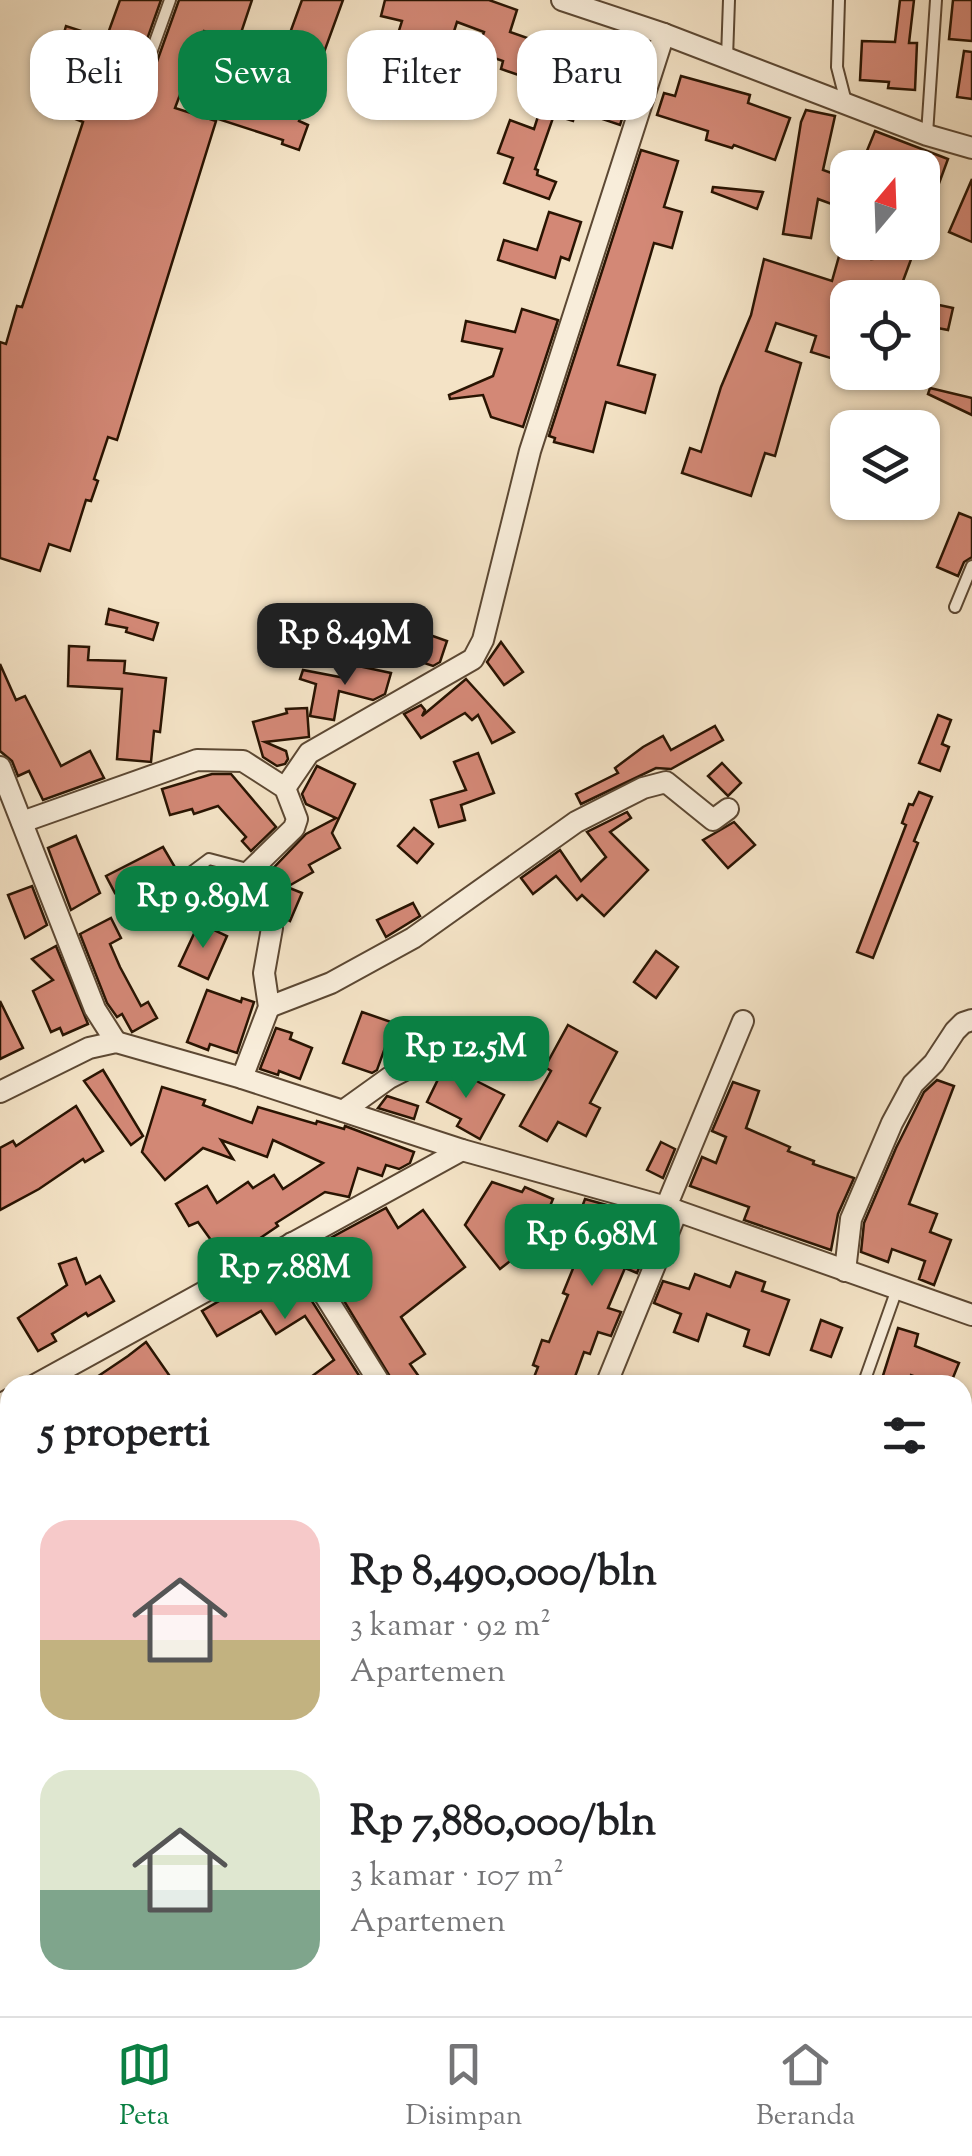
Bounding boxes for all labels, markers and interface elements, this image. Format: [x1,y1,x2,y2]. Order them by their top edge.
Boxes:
chip: Beli [30,30,158,120]
chip: Sewa [178,30,327,120]
chip: Filter [347,30,497,120]
chip: Baru [517,30,657,120]
north arrow [830,150,940,260]
map controls [830,150,940,520]
button: locate [830,280,940,390]
button: layers [830,410,940,520]
pin: Rp 8.49M [242,603,448,688]
text: Rp 8.49M [279,612,411,658]
pin: Rp 9.89M [100,866,306,951]
text: Rp 9.89M [137,875,269,921]
pin: Rp 12.5M [363,1016,569,1101]
text: Rp 12.5M [405,1025,527,1071]
pin: Rp 6.98M [489,1204,695,1289]
text: Rp 6.98M [527,1213,657,1259]
pin: Rp 7.88M [182,1237,388,1322]
text: Rp 7.88M [220,1246,350,1292]
text: 5 properti [40,1405,210,1465]
icon: filters [877,1408,932,1463]
text: Rp 8,490,000/bln [350,1544,657,1604]
icon: home [120,1560,240,1680]
text: 3 kamar · 92 m² [350,1604,551,1650]
text: Apartemen [350,1650,506,1696]
text: Rp 7,880,000/bln [350,1794,656,1854]
icon: home [120,1810,240,1930]
text: 3 kamar · 107 m² [350,1854,564,1900]
text: Apartemen [350,1900,506,1946]
tab: Peta [117,2037,172,2137]
tab: Disimpan [405,2037,522,2137]
tab: Beranda [756,2037,855,2137]

